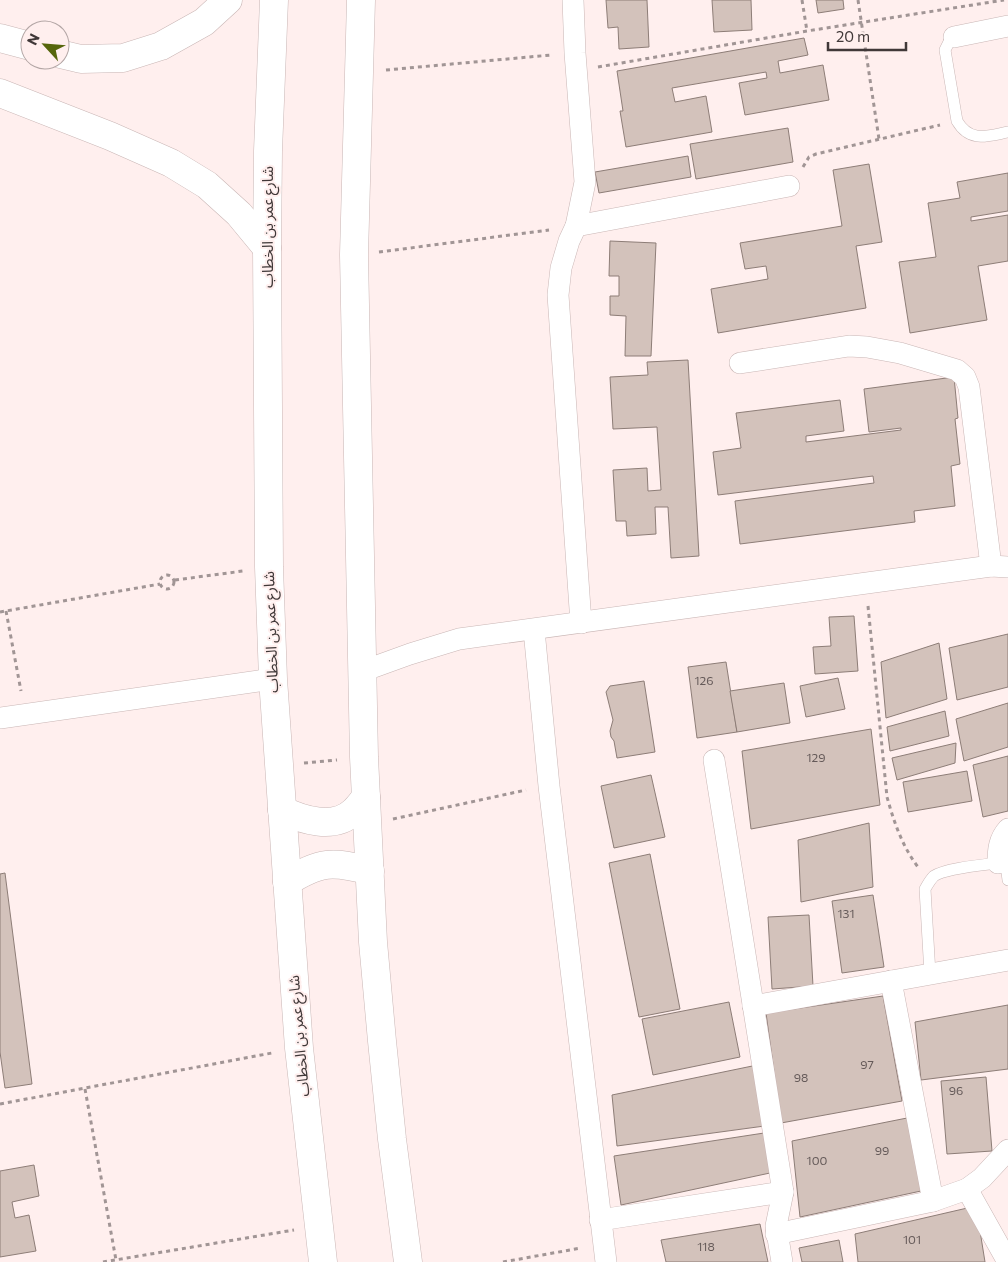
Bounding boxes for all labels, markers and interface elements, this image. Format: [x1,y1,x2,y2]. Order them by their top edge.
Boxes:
north arrow [20,20,70,70]
scale bar [828,20,906,52]
text: 20 m [836,27,870,45]
text: N [23,31,43,48]
street label: شارع عمر بن الخطاب [258,166,280,288]
street label: شارع عمر بن الخطاب [259,570,285,693]
house number: 126 [694,673,714,687]
house number: 129 [806,750,826,764]
house number: 131 [837,906,855,920]
street label: شارع عمر بن الخطاب [284,974,316,1098]
house number: 97 [860,1057,874,1071]
house number: 98 [794,1070,808,1084]
house number: 96 [949,1083,963,1097]
house number: 99 [875,1143,889,1157]
house number: 100 [807,1153,828,1167]
house number: 101 [903,1232,921,1246]
house number: 118 [697,1239,715,1253]

